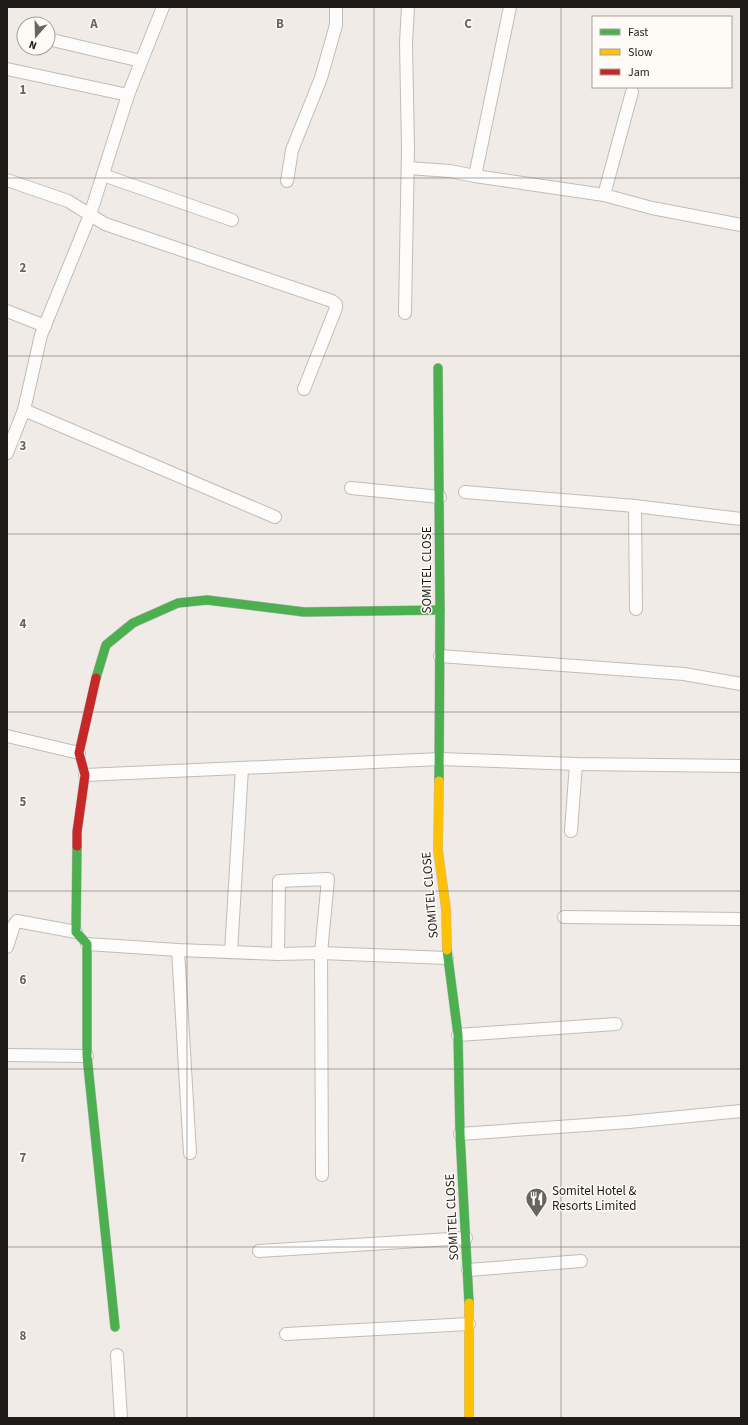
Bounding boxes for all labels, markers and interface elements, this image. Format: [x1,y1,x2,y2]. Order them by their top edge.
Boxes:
text: A [89,15,98,33]
text: B [276,15,284,33]
text: C [464,15,472,33]
north arrow [16,16,56,56]
legend [592,16,732,88]
text: Fast [628,24,648,41]
text: N [27,37,39,53]
text: Slow [628,44,653,61]
text: Jam [628,64,650,81]
text: 1 [20,81,27,99]
text: 2 [20,259,27,277]
text: 3 [20,437,27,455]
street label: SOMITEL CLOSE [418,526,436,614]
text: 4 [20,615,27,633]
text: 5 [20,793,27,811]
street label: SOMITEL CLOSE [417,851,443,939]
text: 6 [20,971,27,989]
text: 7 [20,1149,27,1167]
street label: SOMITEL CLOSE [441,1173,463,1261]
place label: Somitel Hotel & Resorts Limited [552,1182,636,1215]
restaurant icon: Somitel Hotel & Resorts Limited [524,1185,550,1218]
text: 8 [20,1327,27,1345]

